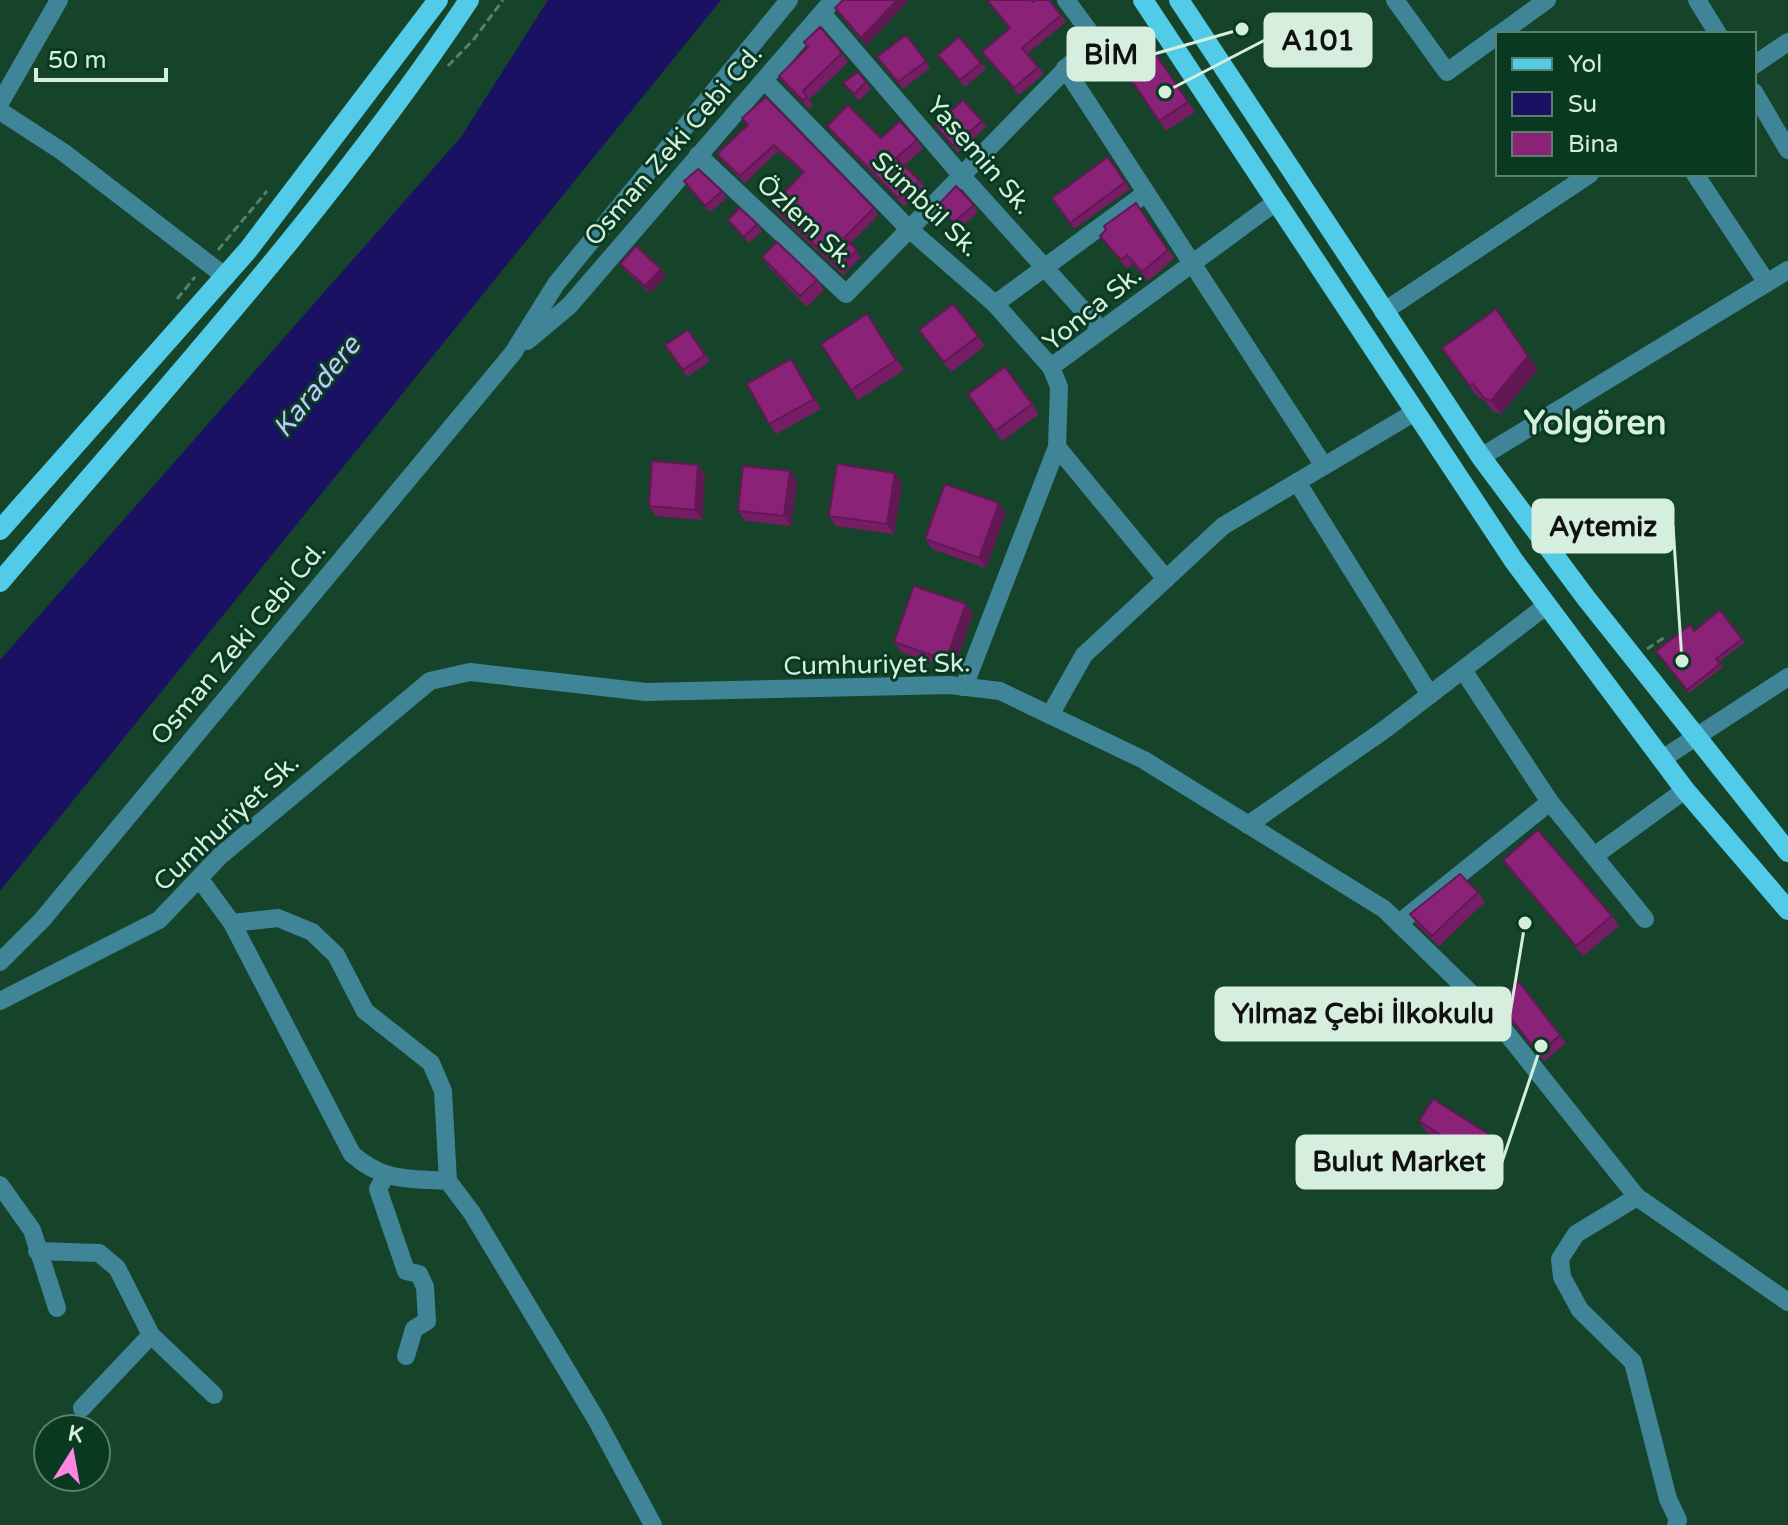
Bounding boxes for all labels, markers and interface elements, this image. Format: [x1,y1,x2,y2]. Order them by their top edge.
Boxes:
callout: A101 [1265,14,1371,66]
text: A101 [1281,24,1355,58]
callout: BİM [1068,28,1154,80]
scale bar [36,32,166,82]
legend [1496,32,1756,176]
text: BİM [1084,38,1138,72]
street label: Osman Zeki Cebi Cd. [578,39,769,252]
text: 50 m [48,46,106,75]
text: Yol [1568,50,1602,79]
street label: Yasemin Sk. [920,90,1039,221]
text: Su [1568,90,1597,119]
text: Bina [1568,130,1619,159]
street label: Sümbül Sk. [865,145,986,263]
street label: Özlem Sk. [750,168,861,275]
street label: Yonca Sk. [1037,259,1148,358]
water label: Karadere [266,327,369,444]
district label: Yolgören [1524,403,1666,444]
callout: Aytemiz [1533,500,1673,552]
text: Aytemiz [1549,510,1657,544]
street label: Osman Zeki Cebi Cd. [144,535,333,751]
street label: Cumhuriyet Sk. [783,647,971,682]
street label: Cumhuriyet Sk. [147,747,305,898]
callout: Yılmaz Çebi İlkokulu [1216,988,1510,1040]
text: Yılmaz Çebi İlkokulu [1232,997,1494,1031]
callout: Bulut Market [1297,1136,1502,1188]
text: Bulut Market [1312,1145,1486,1179]
north arrow [32,1413,112,1493]
text: K [66,1420,86,1449]

